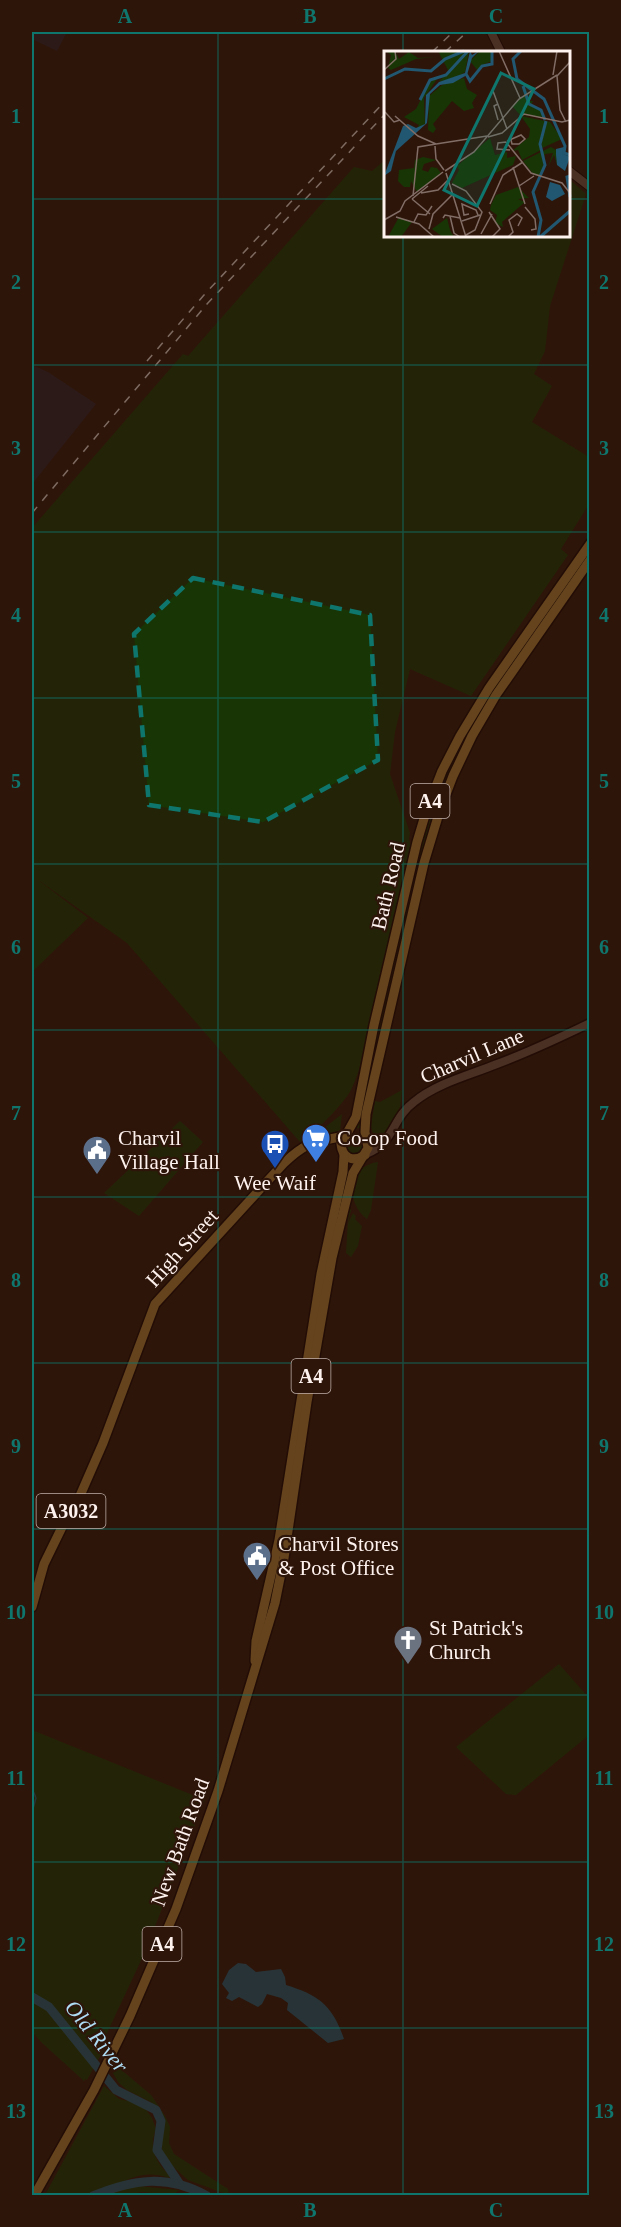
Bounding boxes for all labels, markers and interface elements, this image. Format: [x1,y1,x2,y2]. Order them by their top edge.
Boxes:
text: A [118,5,133,27]
text: B [303,5,317,27]
text: C [489,5,503,27]
inset map [384,51,570,237]
text: 1 [11,105,21,127]
text: 1 [599,105,609,127]
text: 2 [11,271,21,293]
text: 2 [599,271,609,293]
text: 3 [11,437,21,459]
text: 3 [599,437,609,459]
text: 4 [11,604,21,626]
text: 4 [599,604,609,626]
text: 5 [11,770,21,792]
text: 5 [599,770,609,792]
road number: A4 [410,784,450,818]
street label: Bath Road [366,839,410,932]
text: 6 [11,936,21,958]
text: 6 [599,936,609,958]
street label: Charvil Lane [417,1023,527,1089]
text: 7 [11,1102,21,1124]
text: 7 [599,1102,609,1124]
supermarket icon: Co-op Food [300,1122,332,1164]
place label: Charvil Village Hall [118,1126,220,1174]
place label: Co-op Food [337,1126,438,1150]
bus stop icon: Wee Waif [259,1128,291,1170]
public building icon: Charvil Village Hall [81,1134,113,1176]
place label: Wee Waif [234,1171,316,1195]
street label: High Street [141,1204,223,1292]
text: 8 [11,1269,21,1291]
text: 8 [599,1269,609,1291]
road number: A4 [292,1359,330,1393]
text: 9 [11,1435,21,1457]
text: 9 [599,1435,609,1457]
road number: A3032 [36,1494,106,1528]
place label: Charvil Stores & Post Office [278,1532,399,1580]
public building icon: Charvil Stores & Post Office [241,1540,273,1582]
text: 10 [6,1601,26,1623]
text: 10 [594,1601,614,1623]
place label: St Patrick's Church [429,1616,523,1664]
church icon: St Patrick's Church [392,1624,424,1666]
text: 11 [7,1767,25,1789]
text: 11 [595,1767,613,1789]
street label: New Bath Road [146,1774,214,1909]
road number: A4 [142,1927,182,1961]
text: 12 [6,1933,26,1955]
text: 12 [594,1933,614,1955]
water label: Old River [60,1995,134,2078]
text: 13 [6,2100,26,2122]
text: 13 [594,2100,614,2122]
text: A [118,2199,133,2221]
text: B [303,2199,317,2221]
text: C [489,2199,503,2221]

